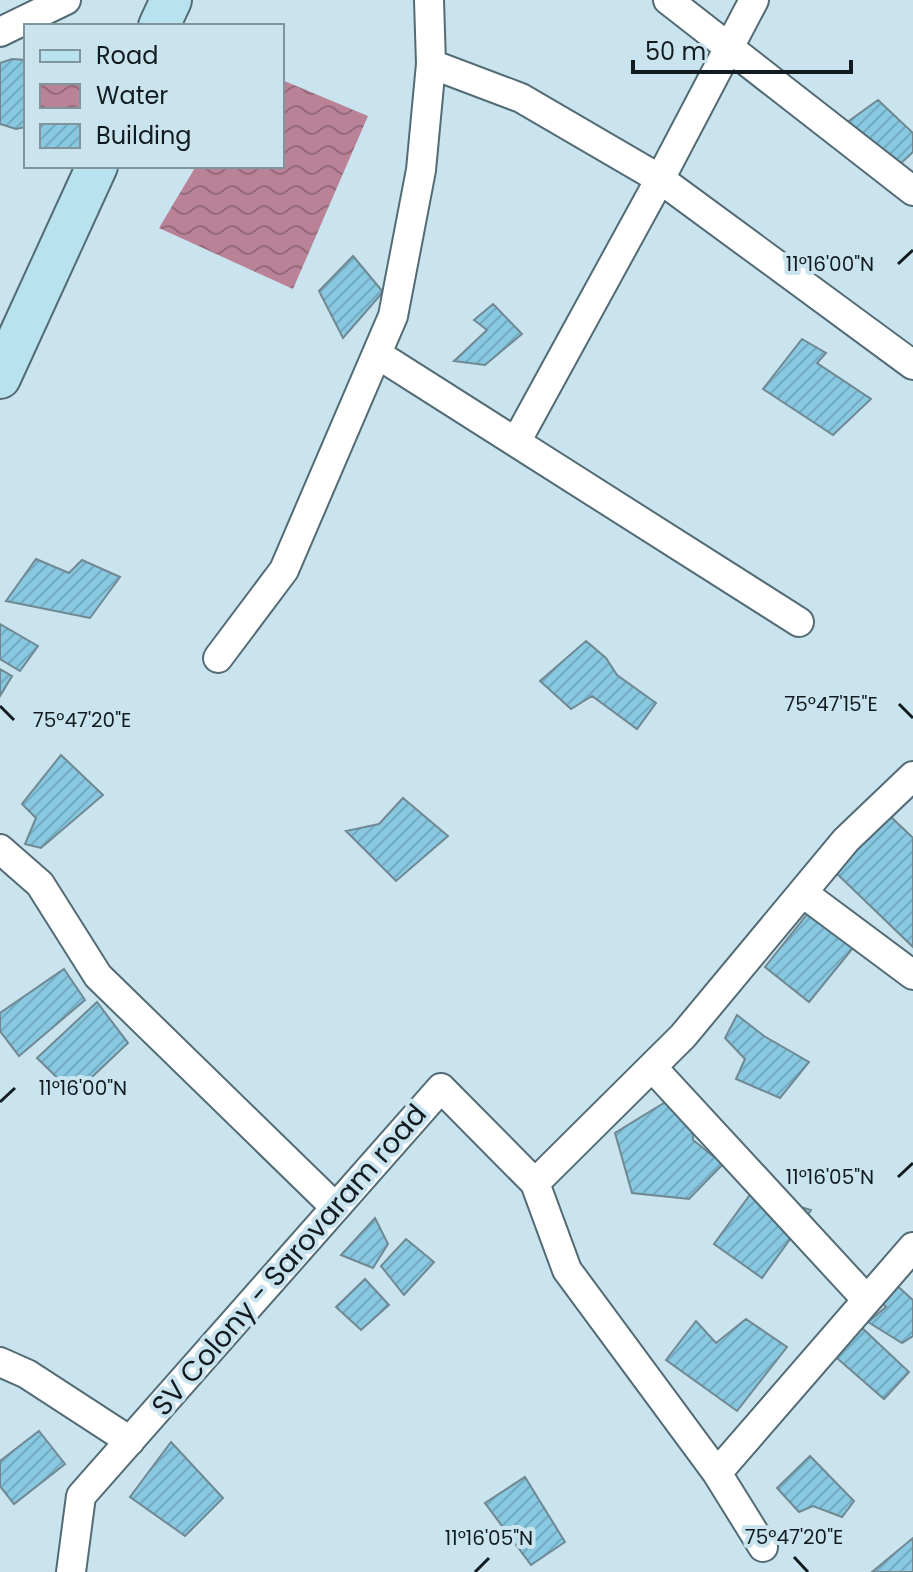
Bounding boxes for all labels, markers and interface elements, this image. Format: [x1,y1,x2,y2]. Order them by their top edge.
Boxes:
legend [24,24,284,168]
scale bar [633,24,851,74]
text: 50 m [645,35,706,68]
text: Road [96,39,158,72]
text: Water [96,79,168,112]
text: Building [96,119,192,152]
text: 11°16'00"N [786,250,874,278]
text: 75°47'15"E [784,690,878,718]
text: 75°47'20"E [33,706,131,734]
text: 11°16'00"N [39,1074,127,1102]
street label: SV Colony - Sarovaram road [143,1096,435,1424]
text: 11°16'05"N [786,1163,874,1191]
text: 75°47'20"E [745,1523,843,1551]
text: 11°16'05"N [445,1524,533,1552]

